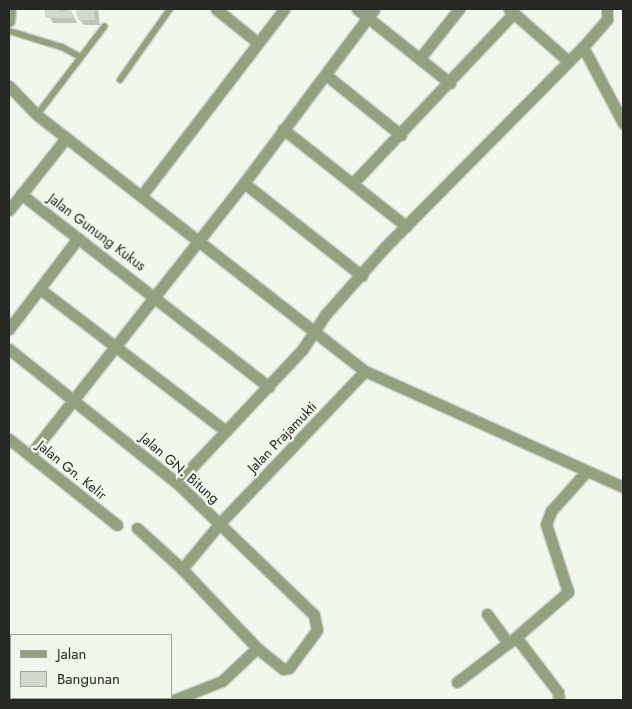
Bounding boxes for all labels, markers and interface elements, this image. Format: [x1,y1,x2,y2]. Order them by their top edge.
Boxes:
street label: Jalan Gunung Kukus [45,190,149,274]
street label: Jalan Prajamukti [244,398,320,476]
street label: Jalan GN. Bitung [137,429,223,507]
street label: Jalan Gn. Kelir [34,437,110,503]
legend [10,634,172,699]
text: Jalan [57,643,86,665]
text: Bangunan [57,668,120,690]

